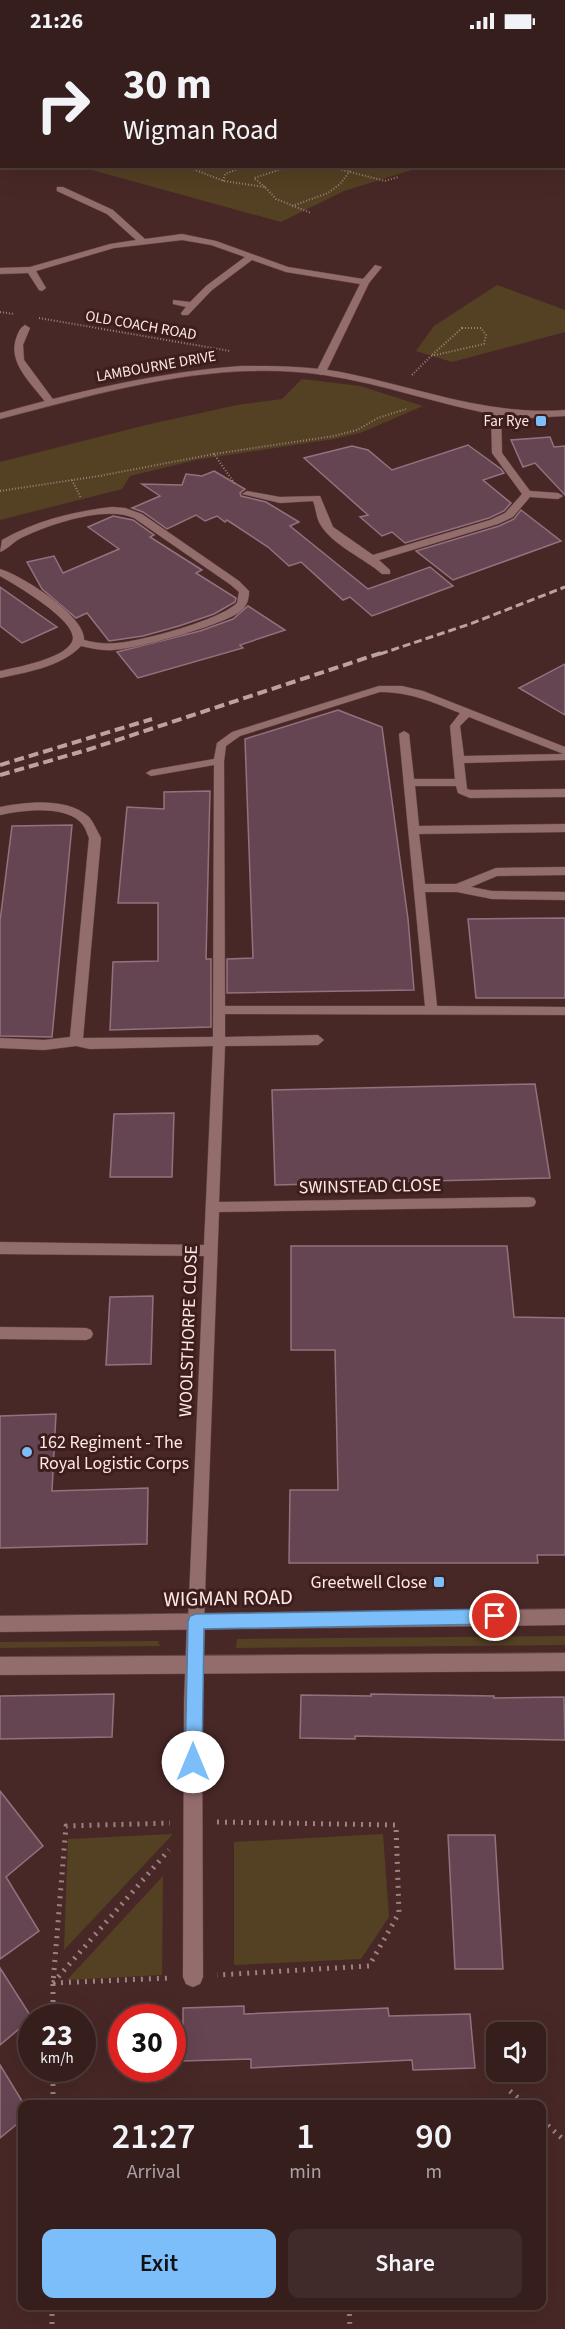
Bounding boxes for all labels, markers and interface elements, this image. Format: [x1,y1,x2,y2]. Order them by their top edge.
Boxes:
text: 21:26 [30,5,83,37]
text: 30 m [123,55,212,115]
icon: right [24,66,102,144]
text: Wigman Road [123,111,279,150]
street label: OLD COACH ROAD [84,305,198,346]
street label: LAMBOURNE DRIVE [95,346,218,387]
place label: Far Rye [483,411,529,432]
marker: Far Rye [534,414,548,428]
street label: SWINSTEAD CLOSE [299,1173,442,1200]
street label: WOOLSTHORPE CLOSE [173,1245,204,1417]
place label: 162 Regiment - The Royal Logistic Corps [39,1430,189,1476]
marker: 162 Regiment - The Royal Logistic Corps [20,1445,34,1459]
place label: Greetwell Close [310,1570,427,1595]
marker: Greetwell Close [432,1575,446,1589]
street label: WIGMAN ROAD [163,1582,293,1614]
pin [469,1590,520,1641]
icon: arrive [478,1599,511,1632]
position arrow [161,1730,225,1794]
speed limit sign: 30 [108,2004,186,2082]
text: 23 [41,2014,73,2057]
map controls [486,2022,546,2082]
button: sound [486,2022,546,2082]
text: km/h [40,2048,74,2069]
text: 21:27 [112,2111,195,2162]
text: 1 [296,2111,315,2162]
text: 90 [415,2111,452,2162]
text: Arrival [127,2158,180,2186]
text: min [289,2158,322,2186]
text: m [426,2158,442,2186]
button: Exit [42,2229,276,2298]
button: Share [288,2229,522,2298]

